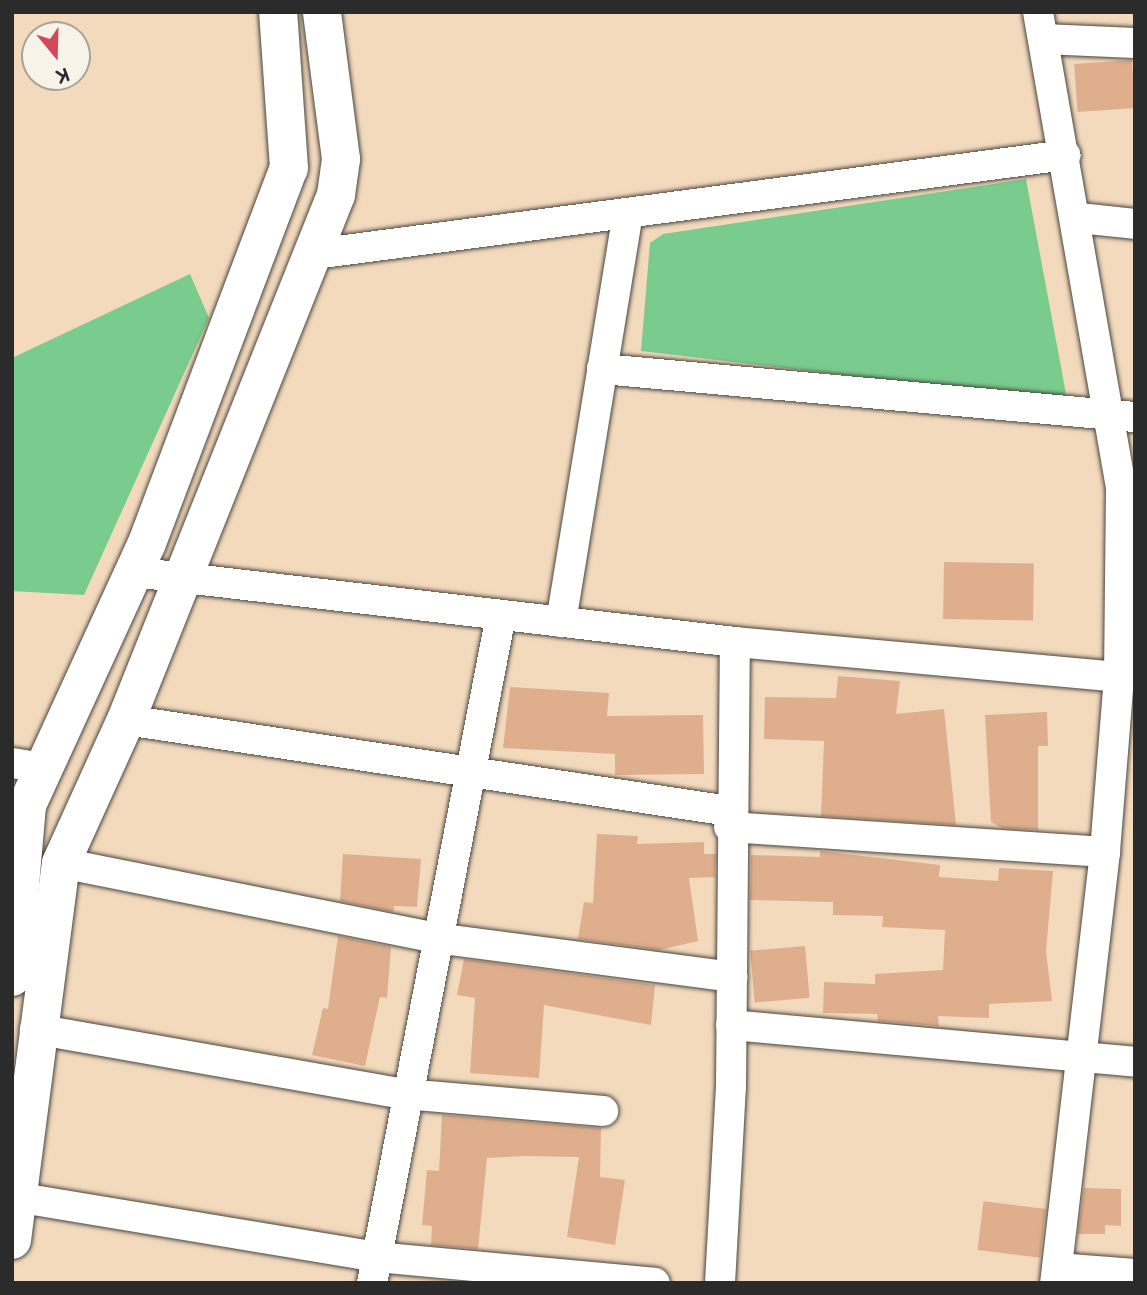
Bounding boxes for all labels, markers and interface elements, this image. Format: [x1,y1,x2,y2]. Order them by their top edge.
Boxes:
north arrow [21,21,91,91]
text: K [53,61,72,87]

